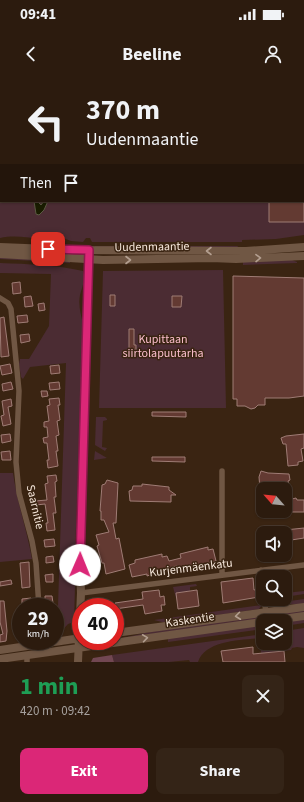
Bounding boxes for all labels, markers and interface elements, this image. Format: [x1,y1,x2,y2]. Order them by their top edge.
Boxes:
text: 09:41 [20,4,56,25]
text: Beeline [122,42,182,67]
icon: back [20,43,42,65]
icon: person [262,43,284,65]
text: 370 m [86,90,160,130]
icon: left [20,96,72,148]
text: Uudenmaantie [86,127,199,152]
icon: arrive [60,172,82,194]
text: Then [20,173,52,194]
pin [31,232,65,266]
icon: arrive [37,238,59,260]
street label: Uudenmaantie [114,238,190,256]
one-way arrow [206,247,212,255]
one-way arrow [255,254,261,262]
one-way arrow [125,256,131,264]
park label: Kupittaan siirtolapuutarha [123,331,203,362]
north arrow [256,482,292,518]
map controls [256,482,292,650]
street label: Saarnitie [22,483,48,531]
button: sound [256,526,292,562]
position arrow [59,544,101,586]
street label: Kurjenmäenkatu [148,554,234,582]
button: search [256,570,292,606]
speed limit sign: 40 [72,598,124,650]
text: 29 [27,605,49,633]
street label: Kaskentie [164,608,216,632]
one-way arrow [235,611,241,620]
button: layers [256,614,292,650]
text: km/h [27,627,49,641]
one-way arrow [142,634,148,643]
text: 1 min [20,669,78,704]
button: close [242,675,284,717]
text: 420 m · 09:42 [20,702,90,720]
button: Exit [20,748,148,794]
button: Share [156,748,284,794]

